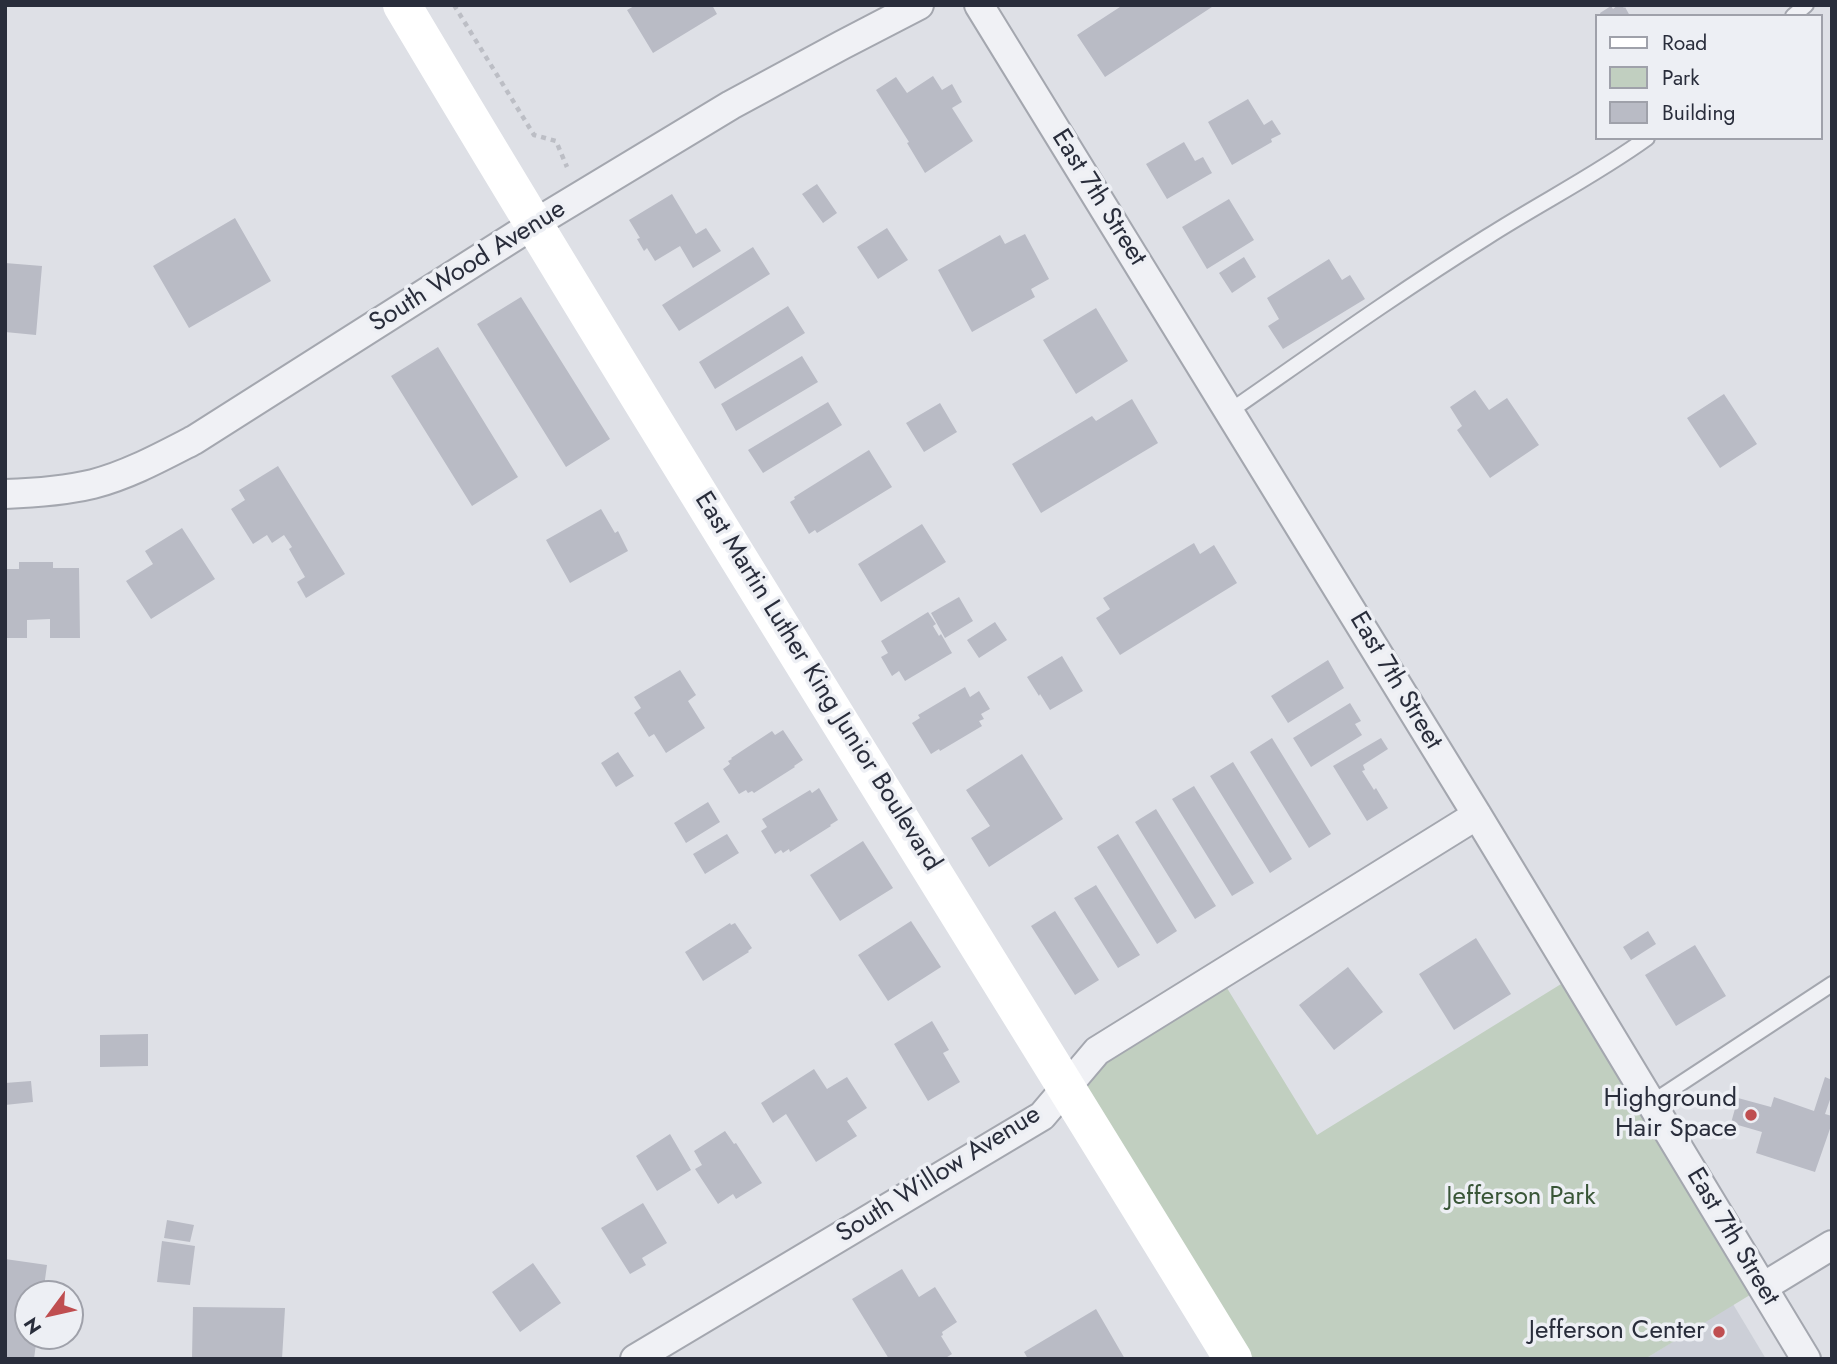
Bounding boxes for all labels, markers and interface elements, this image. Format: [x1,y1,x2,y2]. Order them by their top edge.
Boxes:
legend [1596,14,1823,140]
text: Road [1662,28,1707,58]
text: Park [1662,63,1699,93]
text: Building [1662,98,1735,128]
street label: East 7th Street [1044,124,1152,272]
street label: South Wood Avenue [364,194,572,340]
street label: East Martin Luther King Junior Boulevard [687,487,947,877]
street label: East 7th Street [1342,607,1448,755]
place label: Highground Hair Space [1604,1084,1737,1146]
street label: South Willow Avenue [831,1100,1047,1250]
marker: Highground Hair Space [1743,1107,1759,1123]
street label: East 7th Street [1679,1163,1785,1311]
park label: Jefferson Park [1446,1182,1596,1214]
north arrow [14,1280,84,1350]
text: N [17,1312,48,1339]
place label: Jefferson Center [1529,1316,1705,1348]
marker: Jefferson Center [1711,1324,1727,1340]

